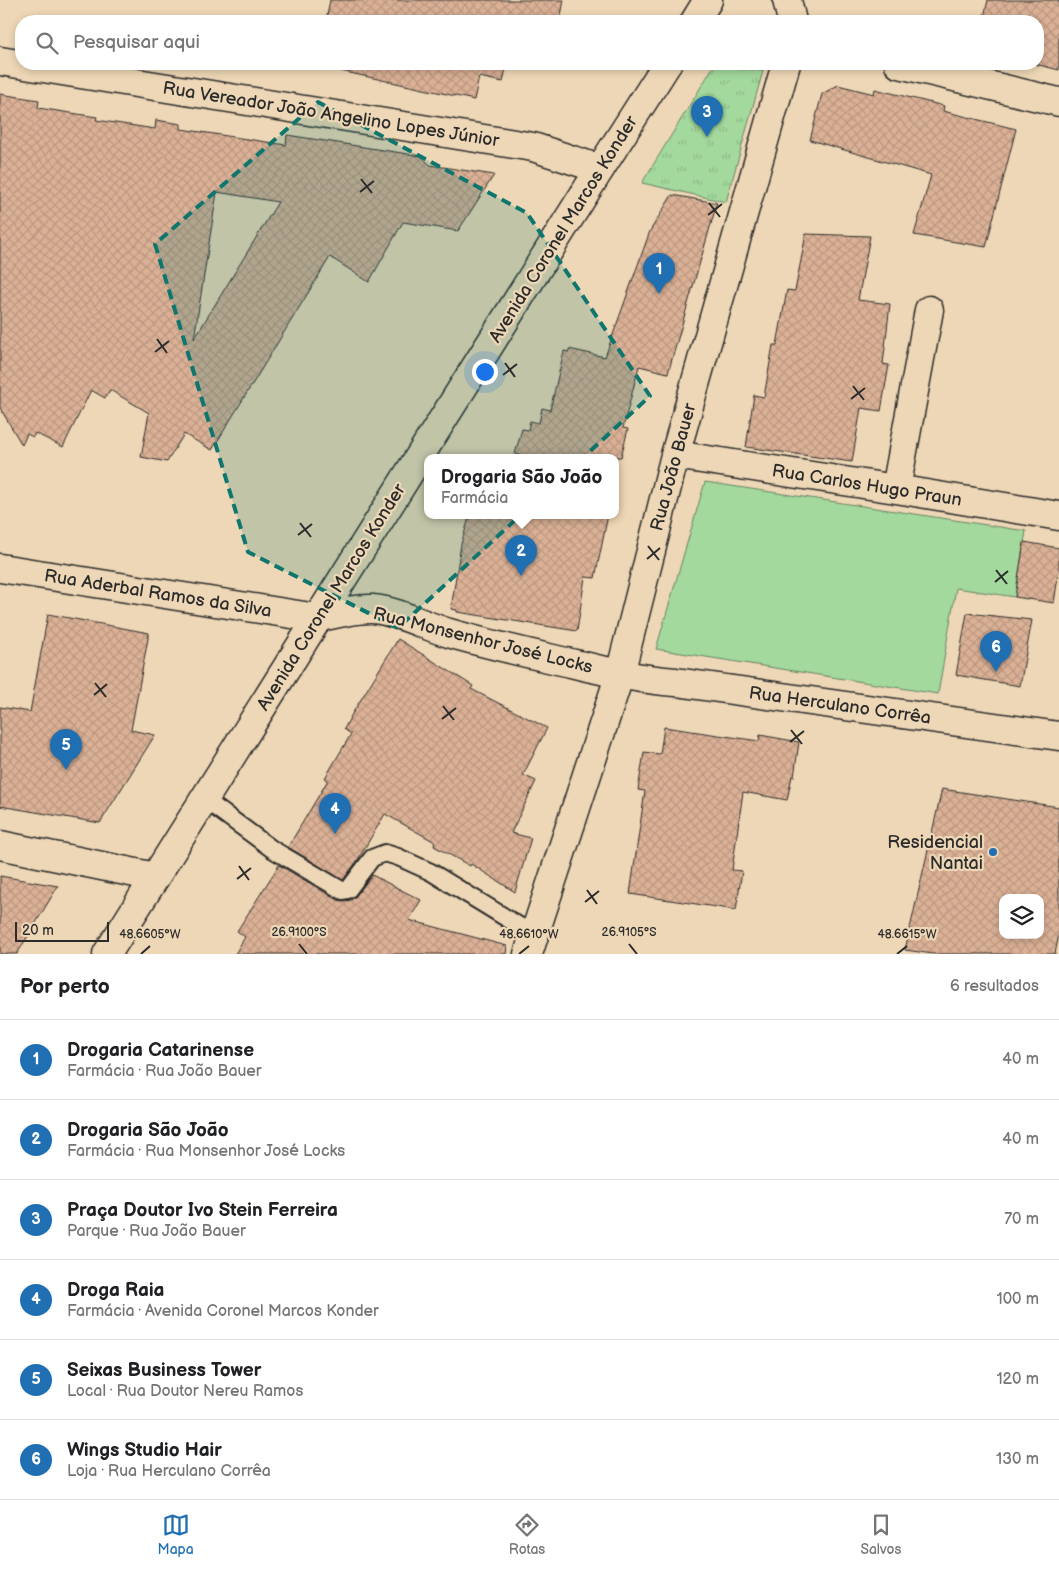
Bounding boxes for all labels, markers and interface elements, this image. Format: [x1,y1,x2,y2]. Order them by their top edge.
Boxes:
search box [15,15,1044,70]
icon: search [33,29,61,57]
text: Pesquisar aqui [73,31,200,54]
street label: Rua Vereador João Angelino Lopes Júnior [161,78,501,152]
pin: 3 [691,96,723,137]
street label: Avenida Coronel Marcos Konder [485,112,642,346]
pin: 1 [643,253,675,294]
your location [472,359,498,385]
street label: Rua João Bauer [646,401,701,533]
popup [424,454,619,519]
street label: Rua Carlos Hugo Praun [771,460,963,511]
text: Drogaria São João [441,466,602,489]
street label: Avenida Coronel Marcos Konder [253,480,410,714]
text: Farmácia [441,489,508,508]
pin: 2 [505,535,537,576]
street label: Rua Aderbal Ramos da Silva [43,565,273,622]
street label: Rua Monsenhor José Locks [371,603,595,678]
pin: 6 [980,631,1012,672]
street label: Rua Herculano Corrêa [748,682,932,729]
pin: 5 [50,729,82,770]
pin: 4 [319,793,351,834]
place label: Residencial Nantai [887,832,983,874]
marker: Residencial Nantai [987,846,999,858]
map controls [999,894,1044,939]
button: layers [999,894,1044,939]
scale bar [15,919,109,942]
text: 20 m [22,922,54,939]
text: 26.9100°S [271,925,327,940]
text: 26.9105°S [602,925,656,940]
text: 48.6605°W [119,927,181,942]
text: 48.6610°W [499,927,559,942]
text: 48.6615°W [877,927,937,942]
text: Por perto [20,974,110,999]
text: 6 resultados [950,977,1039,996]
text: Drogaria Catarinense [67,1039,254,1062]
text: 1 [33,1050,39,1069]
text: 40 m [1002,1050,1039,1069]
text: Farmácia · Rua João Bauer [67,1062,262,1081]
text: Drogaria São João [67,1119,229,1142]
text: 2 [31,1130,41,1149]
text: 40 m [1002,1130,1039,1149]
text: Farmácia · Rua Monsenhor José Locks [67,1142,345,1161]
text: Praça Doutor Ivo Stein Ferreira [67,1199,338,1222]
text: 3 [31,1210,41,1229]
text: 70 m [1004,1210,1039,1229]
text: Parque · Rua João Bauer [67,1222,246,1241]
text: Droga Raia [67,1279,164,1302]
text: 4 [31,1290,41,1309]
text: 100 m [996,1290,1039,1309]
text: Farmácia · Avenida Coronel Marcos Konder [67,1302,379,1321]
text: Seixas Business Tower [67,1359,261,1382]
text: 5 [31,1370,41,1389]
text: 120 m [996,1370,1039,1389]
text: Local · Rua Doutor Nereu Ramos [67,1382,303,1401]
text: Wings Studio Hair [67,1439,222,1462]
text: 6 [31,1450,41,1469]
text: 130 m [996,1450,1039,1469]
text: Loja · Rua Herculano Corrêa [67,1462,271,1481]
tab: Mapa [158,1511,194,1558]
tab: Rotas [509,1511,545,1558]
tab: Salvos [860,1511,901,1558]

